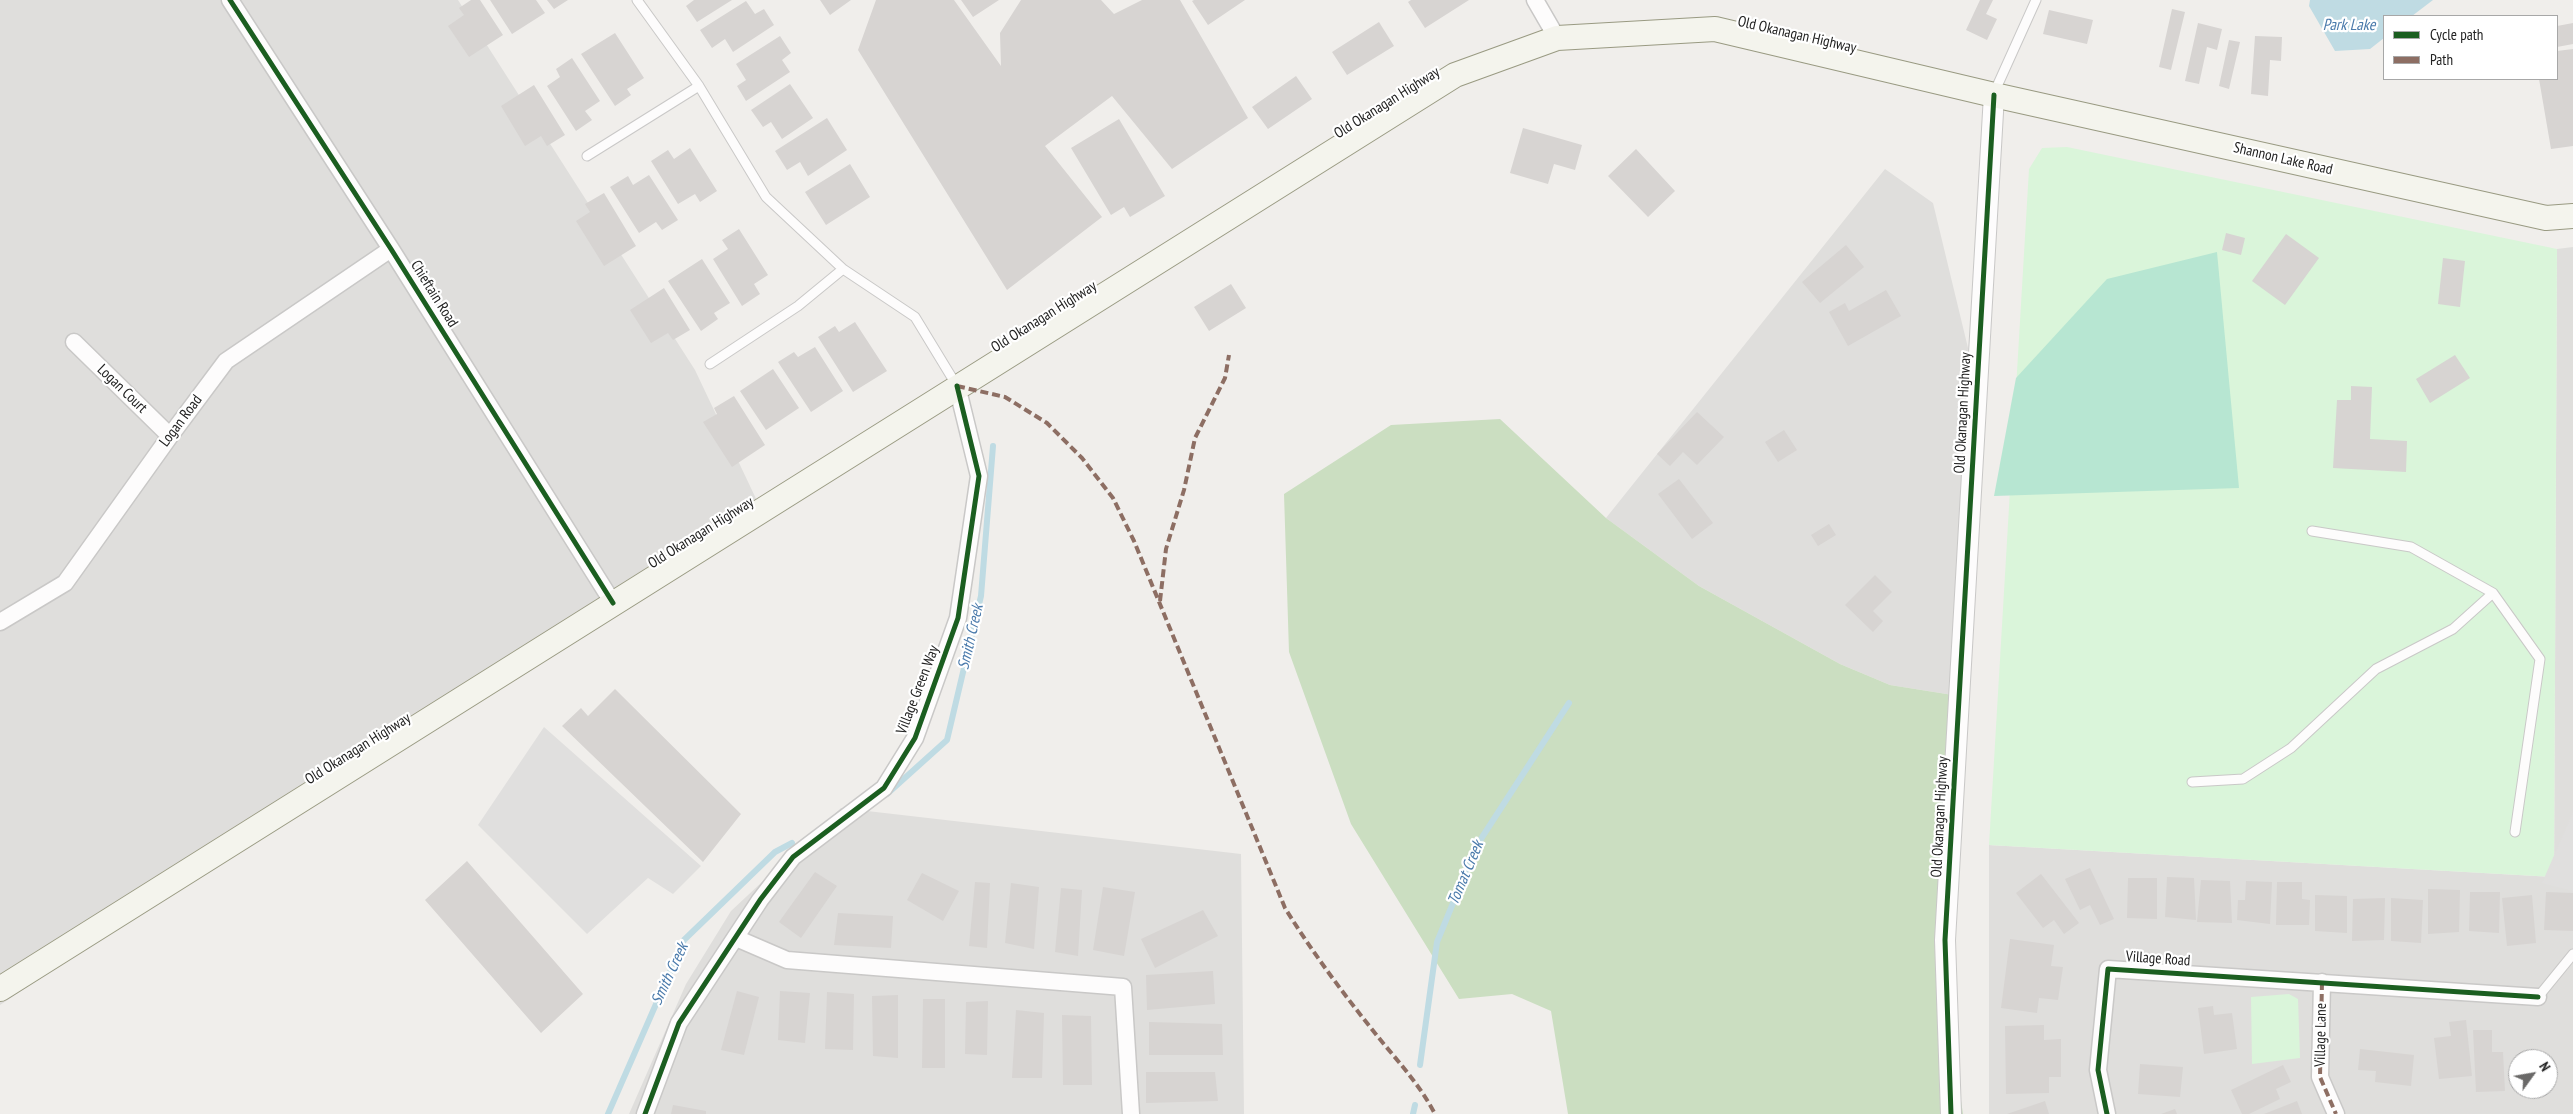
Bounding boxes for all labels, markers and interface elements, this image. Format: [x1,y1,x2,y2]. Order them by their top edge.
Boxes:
street label: Old Okanagan Highway [1736,13,1858,57]
water label: Park Lake [2323,15,2375,35]
legend [2383,15,2558,80]
text: Cycle path [2430,25,2483,44]
text: Path [2430,50,2453,69]
street label: Old Okanagan Highway [1331,63,1443,143]
street label: Shannon Lake Road [2232,139,2334,179]
street label: Chieftain Road [406,257,462,331]
street label: Old Okanagan Highway [988,277,1100,357]
street label: Old Okanagan Highway [1951,352,1975,474]
street label: Logan Court [93,361,151,417]
street label: Logan Road [156,392,206,450]
street label: Old Okanagan Highway [645,493,757,573]
water label: Smith Creek [954,603,988,671]
street label: Village Green Way [893,643,943,737]
street label: Old Okanagan Highway [302,709,414,789]
street label: Old Okanagan Highway [1928,756,1952,878]
water label: Tomat Creek [1444,838,1488,908]
water label: Smith Creek [647,940,693,1008]
street label: Village Road [2125,948,2191,970]
street label: Village Lane [2311,1003,2331,1067]
north arrow [2508,1049,2558,1099]
text: N [2535,1059,2555,1075]

